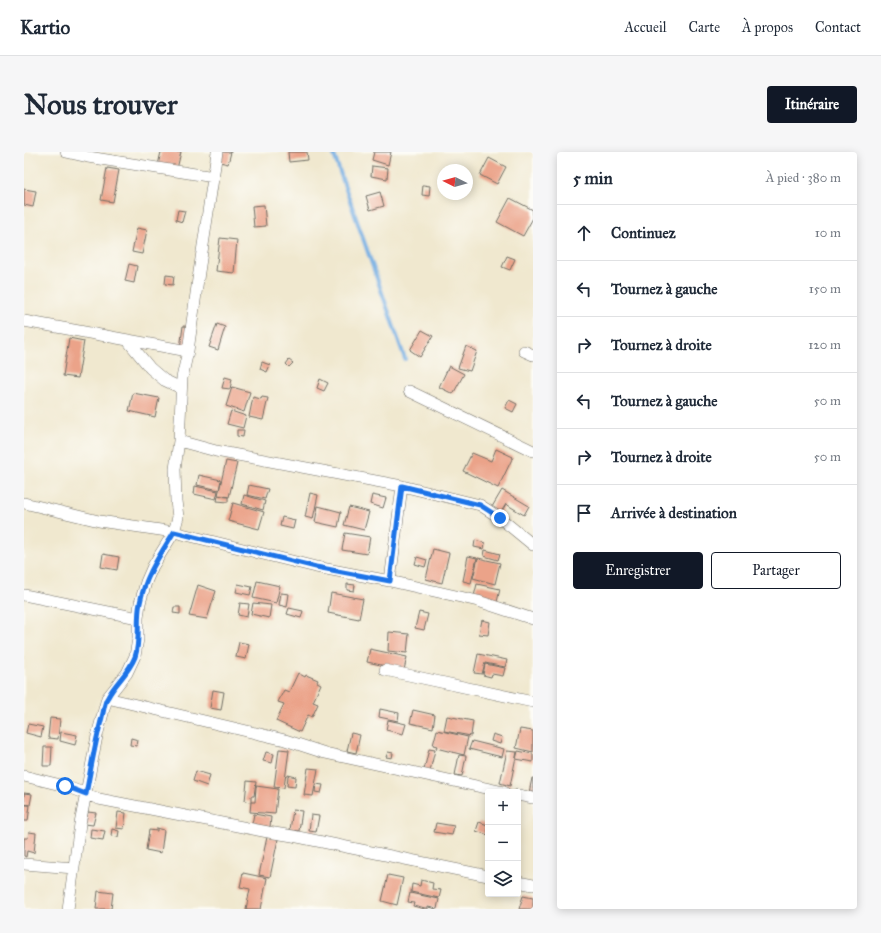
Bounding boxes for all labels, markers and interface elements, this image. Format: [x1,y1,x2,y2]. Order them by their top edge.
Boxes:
text: Kartio [20,16,70,39]
text: Accueil [624,19,667,36]
text: Carte [689,19,720,36]
text: À propos [742,19,793,36]
text: Contact [815,19,861,36]
button: Itinéraire [767,86,857,123]
text: Nous trouver [24,87,177,122]
north arrow [437,164,473,200]
text: 5 min [573,168,613,189]
text: À pied · 380 m [766,170,841,186]
icon: ahead [573,222,595,244]
text: Continuez [611,224,676,242]
text: 10 m [815,225,841,241]
icon: left [573,278,595,300]
text: Tournez à gauche [611,280,718,298]
text: 150 m [809,281,841,297]
icon: right [573,334,595,356]
text: Tournez à droite [611,336,712,354]
text: 120 m [808,337,841,353]
icon: left [573,390,595,412]
text: Tournez à gauche [611,392,718,410]
text: 50 m [814,393,841,409]
icon: right [573,446,595,468]
text: Tournez à droite [611,448,712,466]
text: 50 m [814,449,841,465]
icon: arrive [573,502,595,524]
text: Arrivée à destination [611,504,737,522]
route end [491,509,509,527]
button: Enregistrer [573,552,703,589]
button: Partager [711,552,841,589]
route start [56,777,74,795]
map controls [485,789,521,897]
button: + [485,789,521,825]
button: − [485,825,521,861]
button: layers [485,861,521,897]

